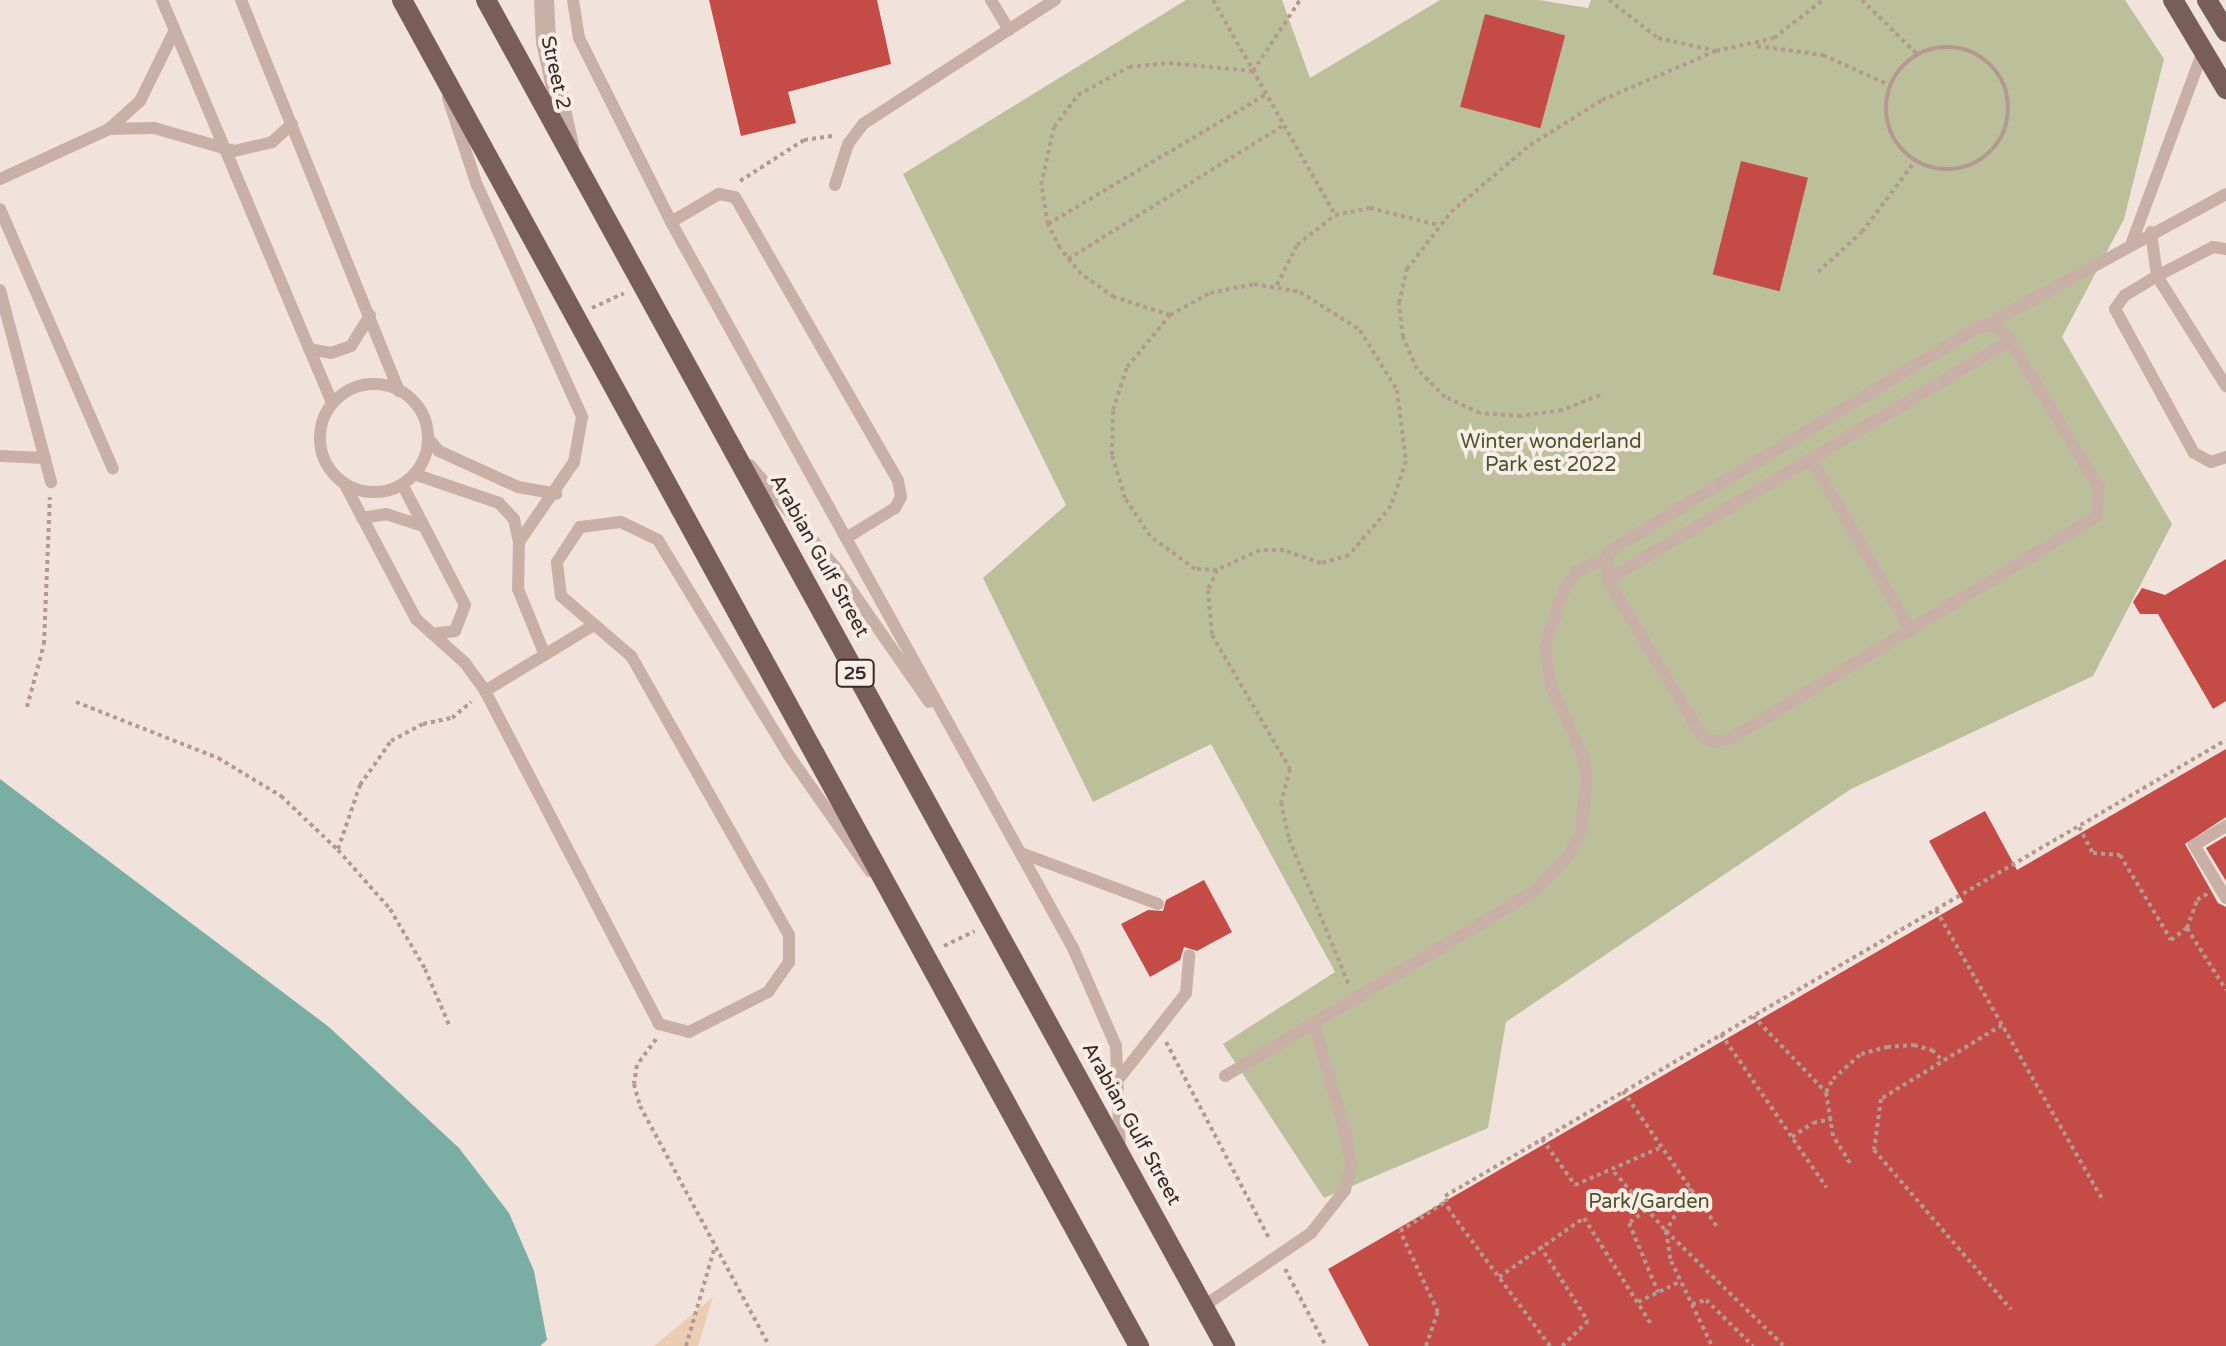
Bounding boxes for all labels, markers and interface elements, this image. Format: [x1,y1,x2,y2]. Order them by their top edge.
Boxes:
street label: Street 2 [535,34,575,112]
park label: Winter wonderland Park est 2022 [1460,430,1642,477]
street label: Arabian Gulf Street [764,470,874,642]
road number: 25 [835,659,875,687]
street label: Arabian Gulf Street [1076,1038,1186,1210]
park label: Park/Garden [1588,1190,1710,1214]

